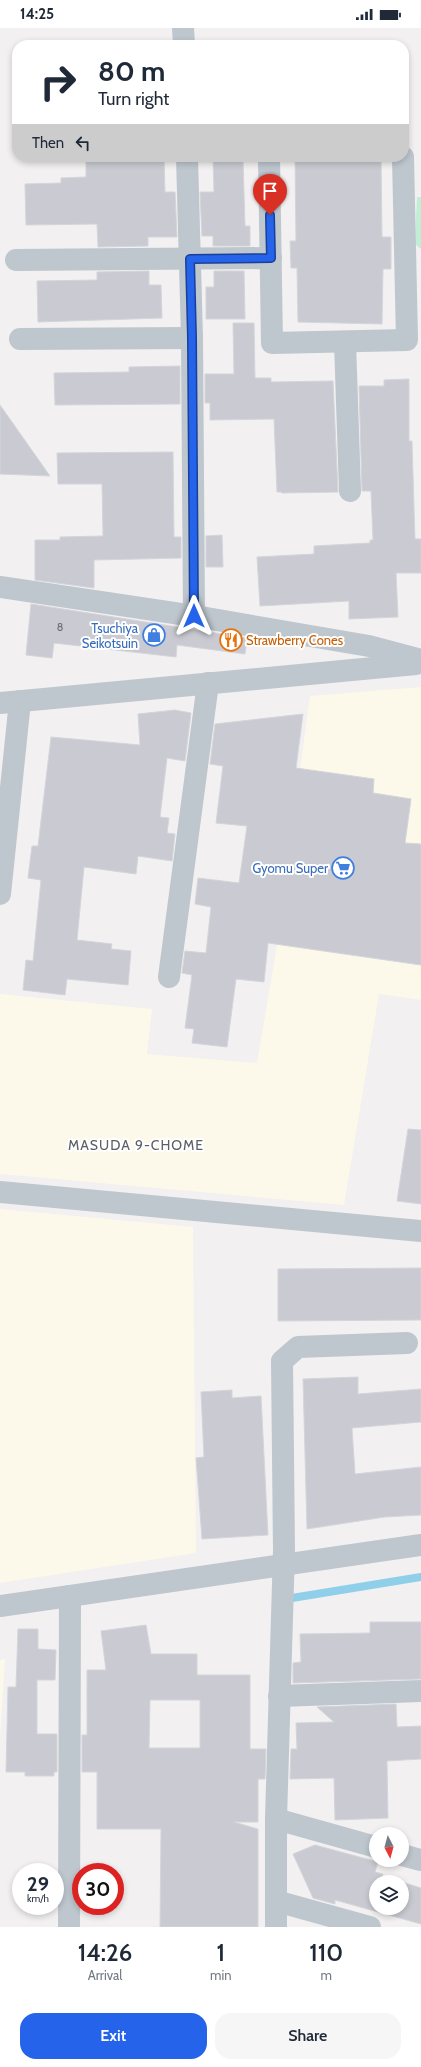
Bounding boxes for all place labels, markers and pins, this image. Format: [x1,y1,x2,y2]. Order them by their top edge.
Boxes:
pin [253,174,287,215]
place label: Tsuchiya Seikotsuin [82,620,139,651]
shop icon: Tsuchiya Seikotsuin [141,622,167,648]
restaurant icon: Strawberry Cones [218,627,244,653]
place label: Strawberry Cones [246,632,344,648]
supermarket icon: Gyomu Super [330,855,356,881]
place label: Gyomu Super [252,860,329,876]

